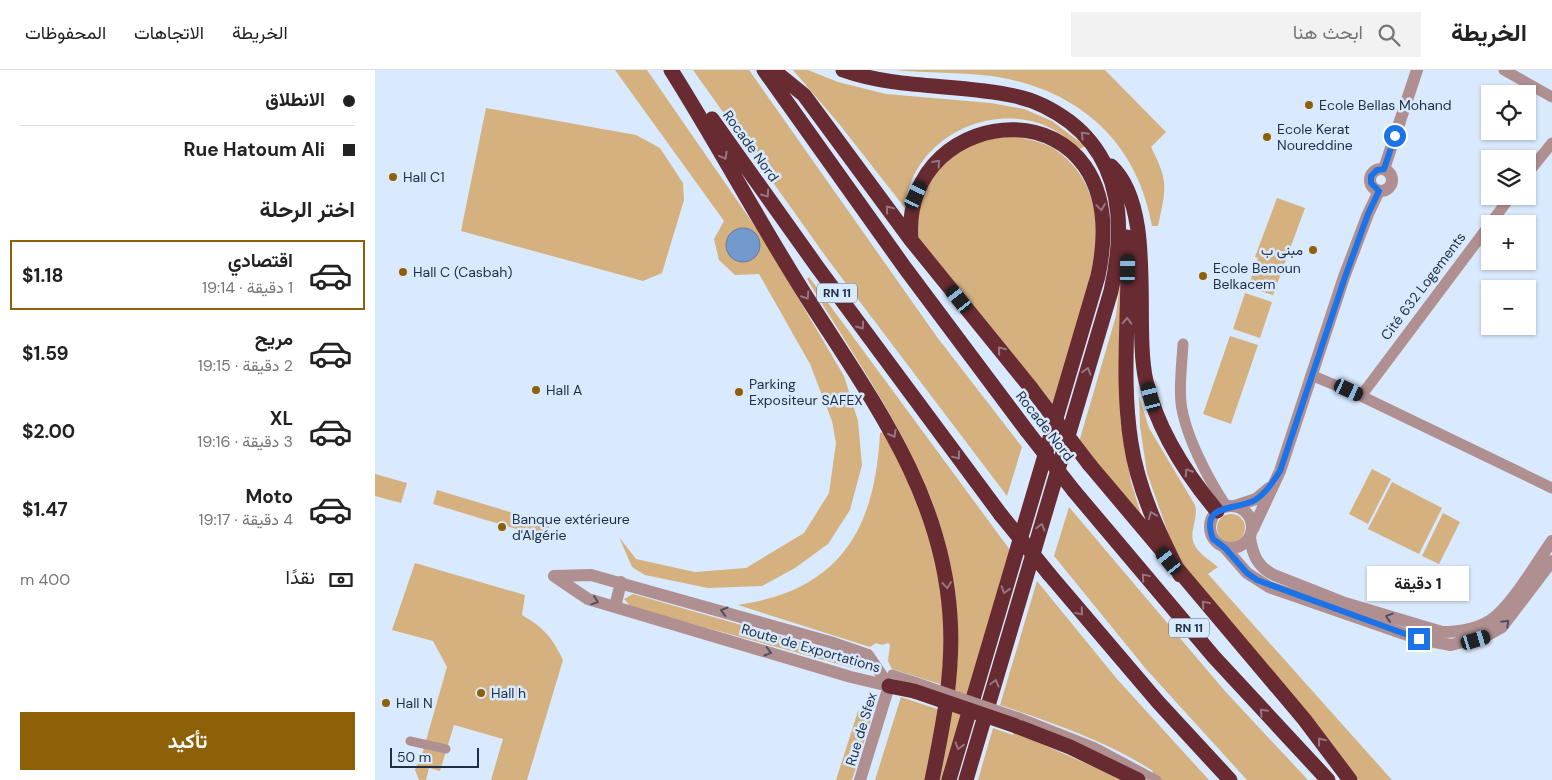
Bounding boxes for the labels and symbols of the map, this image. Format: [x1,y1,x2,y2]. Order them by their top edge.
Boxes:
place label: Ecole Bellas Mohand [1319,96,1452,114]
marker: Ecole Bellas Mohand [1303,99,1315,111]
street label: Rocade Nord [719,107,783,185]
place label: Ecole Kerat Noureddine [1277,120,1353,154]
route start [1384,125,1406,147]
marker: Ecole Kerat Noureddine [1261,131,1273,143]
one-way arrow [1081,132,1090,141]
one-way arrow [717,151,727,160]
one-way arrow [931,159,940,168]
place label: Hall C1 [403,168,445,186]
marker: Hall C1 [387,171,399,183]
car [902,178,929,212]
one-way arrow [760,188,769,198]
one-way arrow [1095,204,1106,212]
one-way arrow [886,206,894,215]
street label: Cité 632 Logements [1376,228,1470,344]
place label: مبنى ب [1261,241,1303,259]
marker: مبنى ب [1307,244,1319,256]
car [1120,254,1135,284]
place label: Ecole Benoun Belkacem [1213,259,1301,293]
place label: Hall C (Casbah) [413,263,513,281]
marker: Hall C (Casbah) [397,266,409,278]
marker: Ecole Benoun Belkacem [1197,270,1209,282]
car [943,283,974,315]
road number: RN 11 [817,284,857,302]
one-way arrow [800,291,810,300]
one-way arrow [1121,317,1132,325]
one-way arrow [855,320,863,329]
one-way arrow [998,347,1006,356]
one-way arrow [1082,368,1092,376]
place label: Parking Expositeur SAFEX [749,375,863,409]
car [1332,377,1365,403]
place label: Hall A [546,381,582,399]
car [1140,381,1161,413]
marker: Hall A [530,384,542,396]
marker: Parking Expositeur SAFEX [733,386,745,398]
street label: Rocade Nord [1012,387,1078,465]
one-way arrow [887,428,897,437]
one-way arrow [952,450,960,459]
one-way arrow [1185,468,1194,477]
place label: Banque extérieure d'Algérie [512,510,630,544]
one-way arrow [1148,511,1158,520]
marker: Banque extérieure d'Algérie [496,521,508,533]
one-way arrow [1035,523,1046,531]
car [1153,545,1184,577]
callout: 1 دقيقة [1368,566,1470,602]
one-way arrow [1142,574,1150,583]
one-way arrow [941,582,952,590]
one-way arrow [1000,586,1010,594]
one-way arrow [590,595,599,605]
one-way arrow [1201,600,1210,609]
one-way arrow [719,606,728,617]
one-way arrow [1075,606,1084,615]
one-way arrow [1385,613,1394,623]
road number: RN 11 [1169,618,1209,638]
street label: Route de Exportations [739,620,883,676]
one-way arrow [1500,620,1509,629]
route end [1408,628,1430,650]
car [1459,628,1492,652]
one-way arrow [763,647,771,657]
one-way arrow [989,679,999,688]
place label: Hall h [491,684,526,702]
marker: Hall h [475,687,487,699]
street label: Rue de Sfex [841,690,881,768]
place label: Hall N [396,694,433,712]
marker: Hall N [380,697,392,709]
one-way arrow [1260,709,1269,718]
one-way arrow [1319,738,1327,747]
one-way arrow [954,741,964,750]
scale bar [390,745,479,768]

